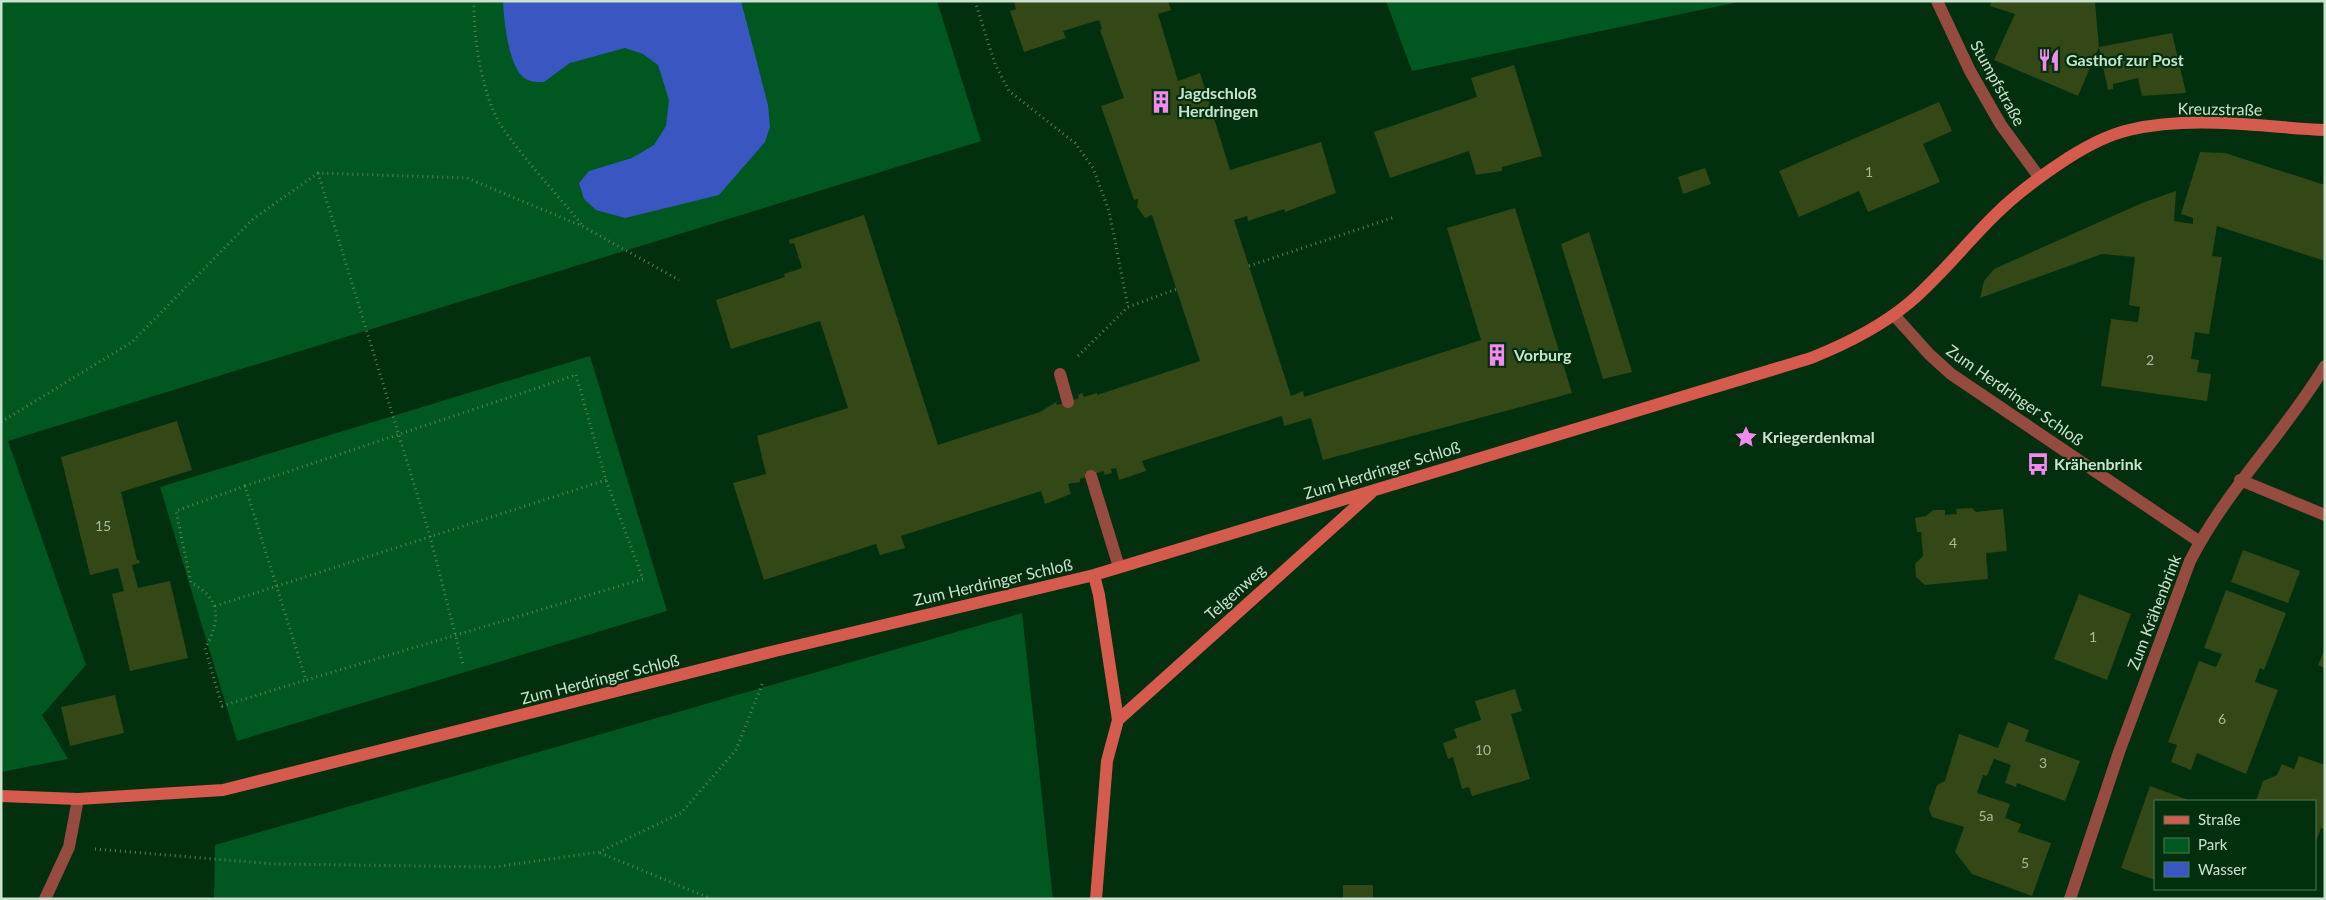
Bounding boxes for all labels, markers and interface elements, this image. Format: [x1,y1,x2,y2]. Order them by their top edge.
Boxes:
street label: Stumpfstraße [1967,37,2030,129]
restaurant icon: Gasthof zur Post [2036,47,2062,73]
place label: Gasthof zur Post [2066,50,2184,69]
place label: Jagdschloß Herdringen [1178,83,1258,120]
building icon: Jagdschloß Herdringen [1148,89,1174,115]
street label: Kreuzstraße [2177,98,2263,119]
house number: 1 [1865,163,1873,180]
street label: Zum Herdringer Schloß [1943,340,2087,449]
building icon: Vorburg [1484,342,1510,368]
place label: Vorburg [1513,345,1572,364]
house number: 2 [2146,351,2154,368]
place icon: Kriegerdenkmal [1733,424,1759,450]
place label: Kriegerdenkmal [1762,427,1875,446]
street label: Zum Herdringer Schloß [1301,437,1462,502]
bus stop icon: Krähenbrink [2025,451,2051,477]
place label: Krähenbrink [2054,454,2143,473]
house number: 15 [95,517,111,534]
house number: 4 [1949,534,1957,551]
street label: Zum Krähenbrink [2123,551,2185,672]
street label: Zum Herdringer Schloß [912,554,1074,609]
street label: Telgenweg [1201,560,1269,624]
house number: 1 [2089,628,2097,645]
street label: Zum Herdringer Schloß [519,650,681,707]
house number: 6 [2218,710,2226,727]
house number: 10 [1475,741,1491,758]
house number: 3 [2039,754,2047,771]
legend [2154,800,2316,890]
house number: 5a [1978,807,1994,824]
text: Straße [2198,810,2241,828]
text: Park [2198,835,2228,853]
house number: 5 [2021,854,2029,871]
text: Wasser [2198,860,2247,878]

